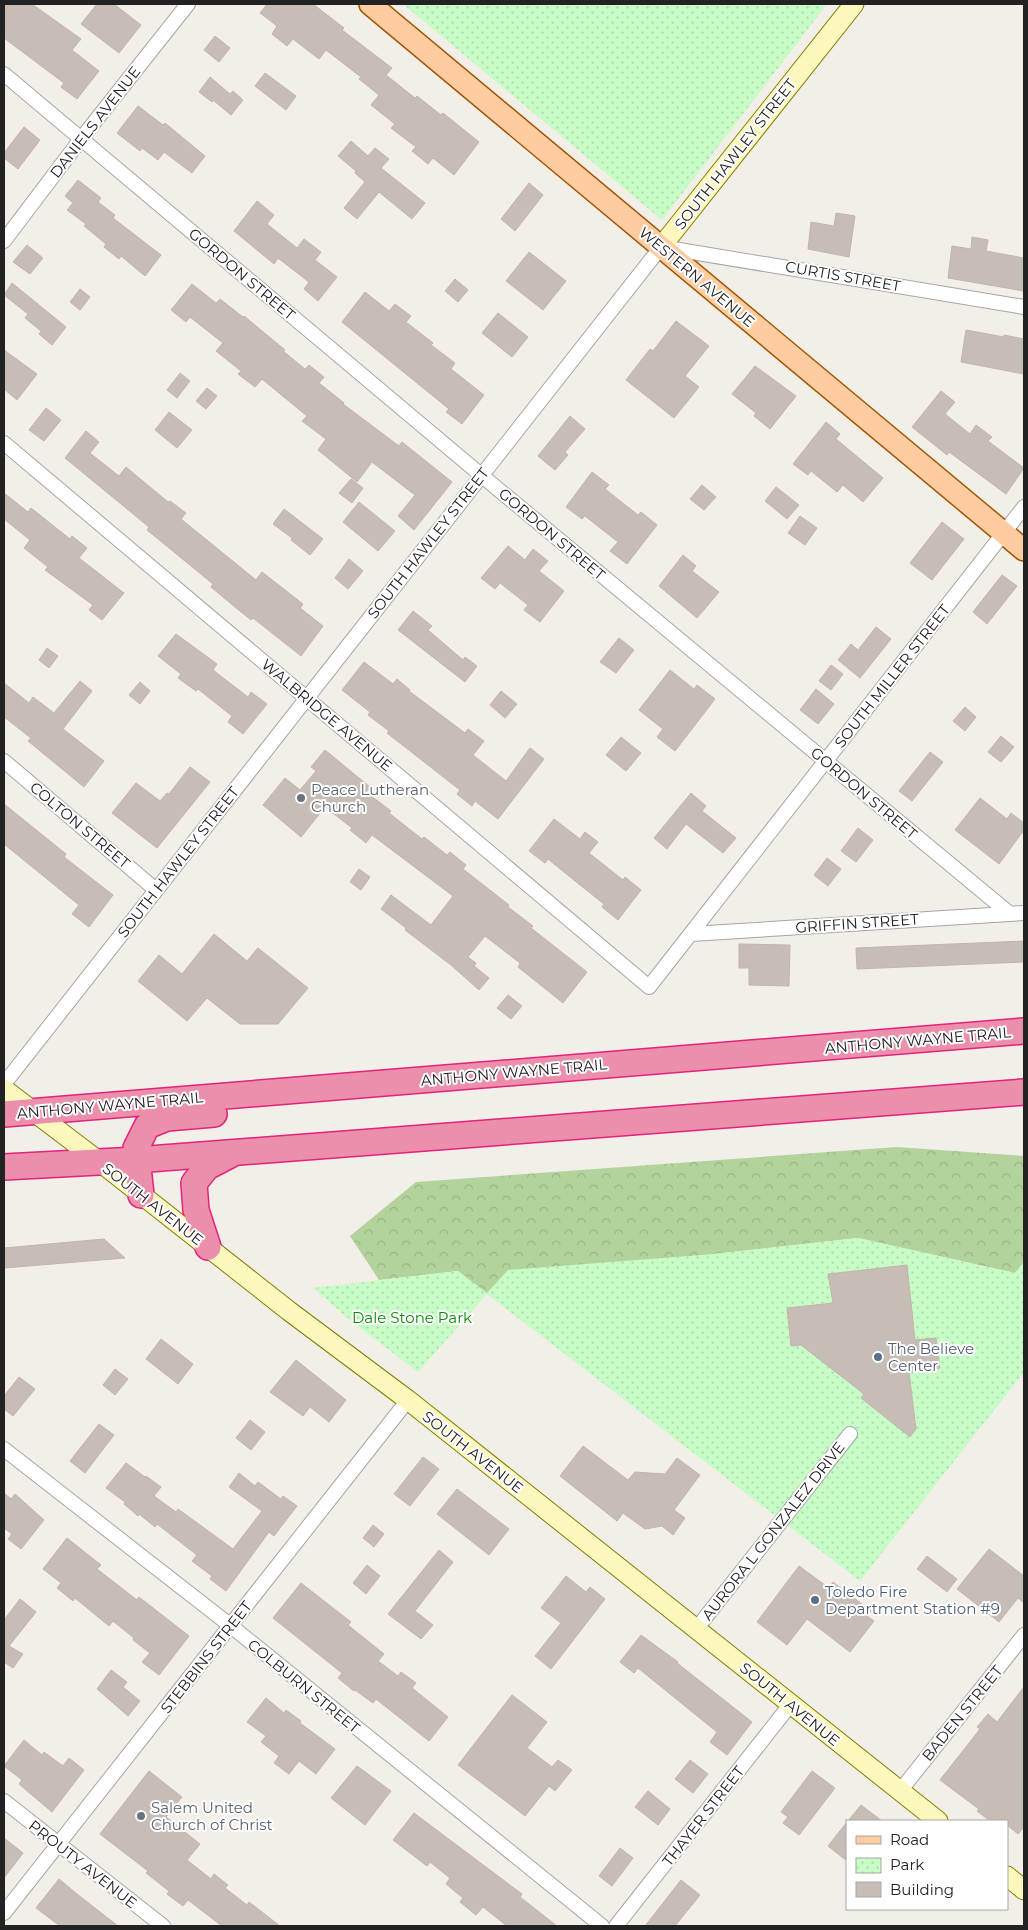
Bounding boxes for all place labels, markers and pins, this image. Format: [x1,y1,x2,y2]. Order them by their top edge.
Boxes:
place label: Peace Lutheran Church [311,780,429,816]
marker: Peace Lutheran Church [295,792,307,804]
place label: The Believe Center [888,1339,974,1375]
marker: The Believe Center [872,1351,884,1363]
place label: Toledo Fire Department Station #9 [825,1582,1000,1618]
marker: Toledo Fire Department Station #9 [809,1594,821,1606]
place label: Salem United Church of Christ [151,1798,273,1834]
marker: Salem United Church of Christ [135,1810,147,1822]

